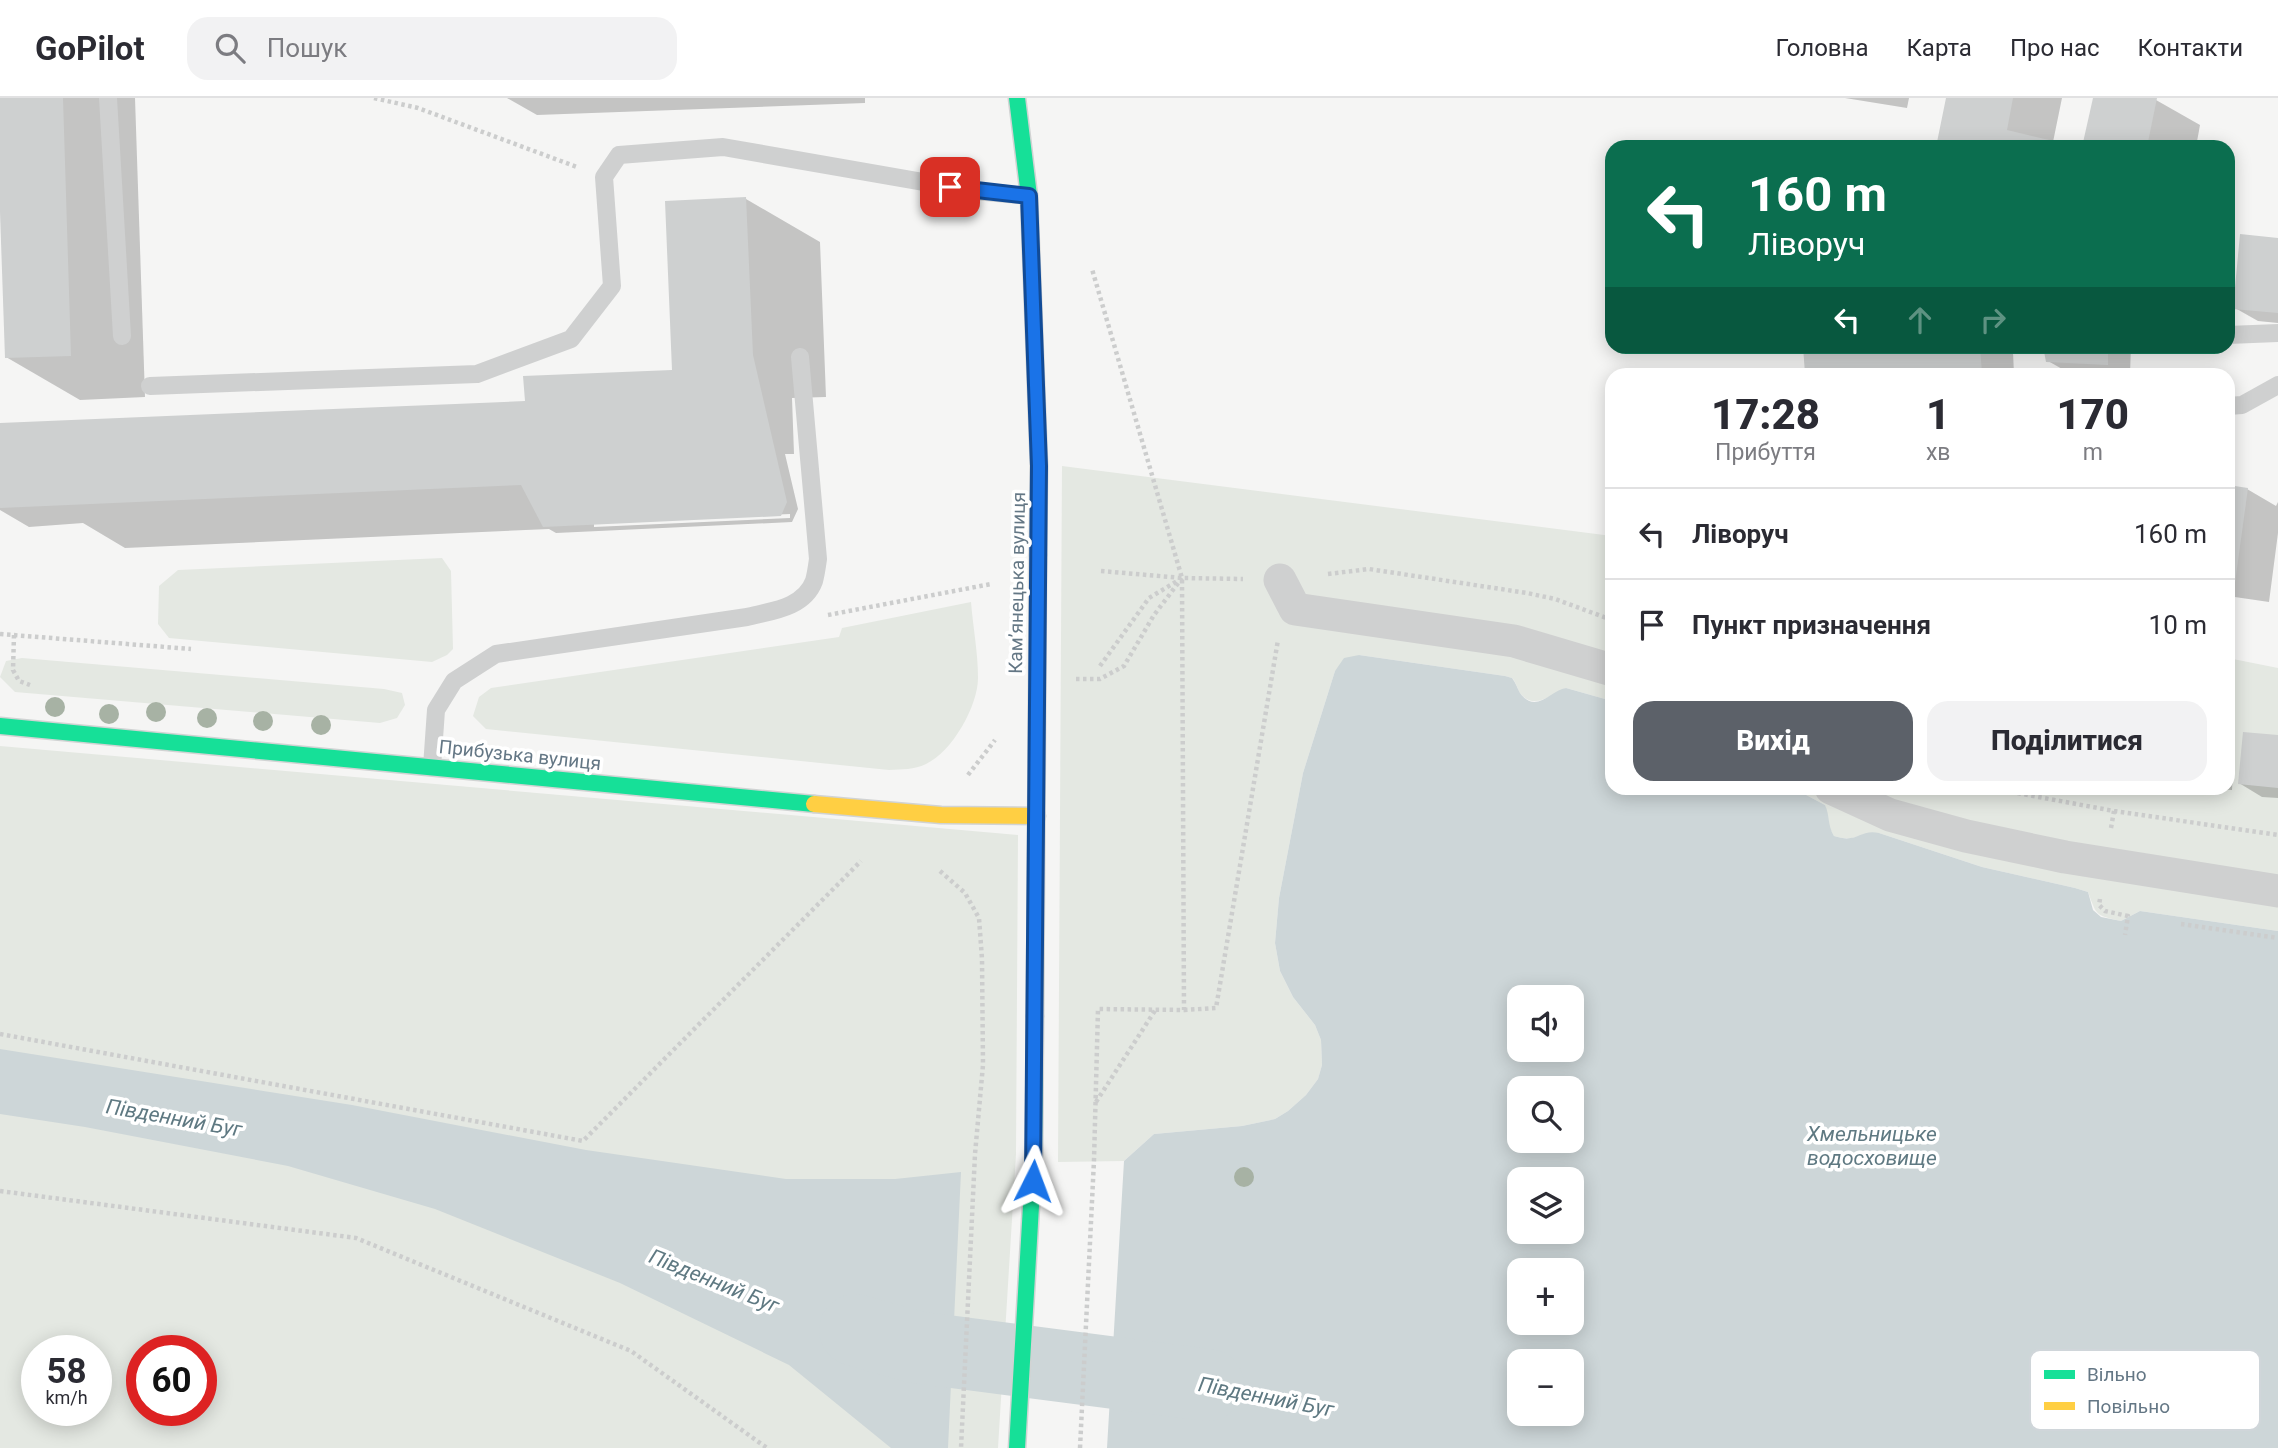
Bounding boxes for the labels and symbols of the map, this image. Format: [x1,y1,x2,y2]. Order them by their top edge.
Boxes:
pin [920,157,980,217]
street label: Камʼянецька вулиця [1004,492,1030,674]
street label: Прибузька вулиця [438,735,602,775]
water label: Південний Буг [104,1094,245,1142]
water label: Хмельницьке водосховище [1806,1122,1937,1170]
position arrow [996,1144,1070,1218]
water label: Південний Буг [646,1244,784,1318]
speed limit sign: 60 [126,1335,217,1426]
legend [2030,1350,2260,1430]
text: Вільно [2087,1363,2147,1386]
water label: Південний Буг [1196,1372,1337,1422]
text: Повільно [2087,1395,2170,1418]

